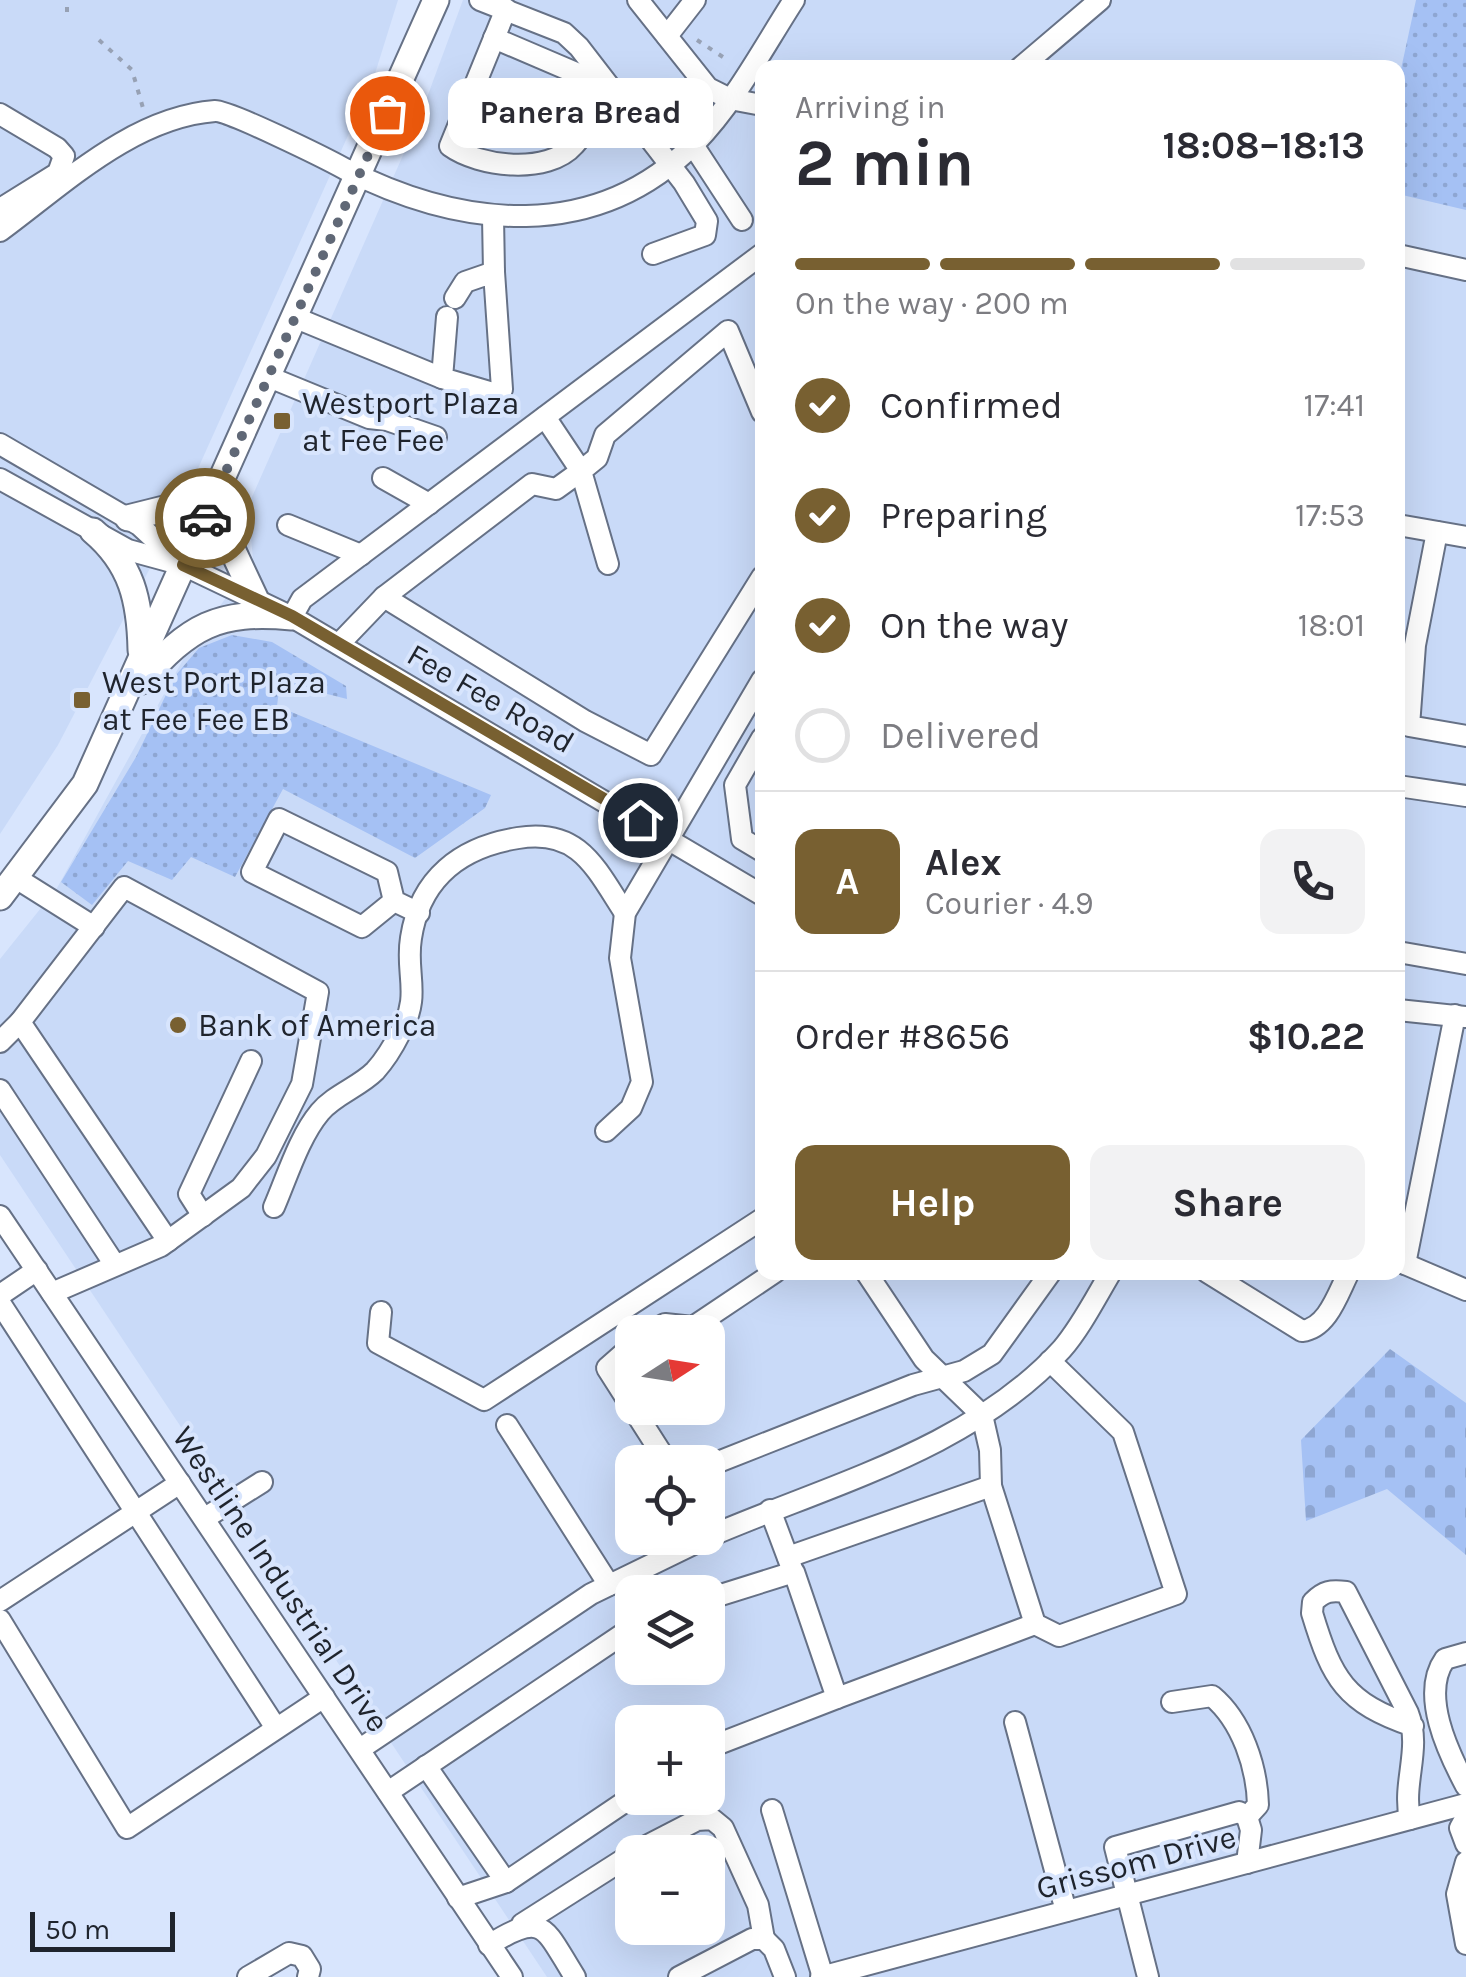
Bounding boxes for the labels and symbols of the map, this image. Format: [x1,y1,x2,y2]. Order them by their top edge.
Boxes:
pin [345,71,430,156]
callout: Panera Bread [447,78,712,148]
place label: Westport Plaza at Fee Fee [302,385,519,459]
marker: Westport Plaza at Fee Fee [271,410,293,432]
courier [155,468,255,568]
street label: Fee Fee Road [401,636,581,761]
place label: West Port Plaza at Fee Fee EB [102,664,326,738]
marker: West Port Plaza at Fee Fee EB [71,689,93,711]
pin [598,778,683,863]
place label: Bank of America [198,1007,436,1044]
marker: Bank of America [167,1014,189,1036]
north arrow [615,1315,725,1425]
street label: Westline Industrial Drive [165,1420,397,1739]
street label: Grissom Drive [1032,1818,1240,1907]
scale bar [30,1907,175,1952]

